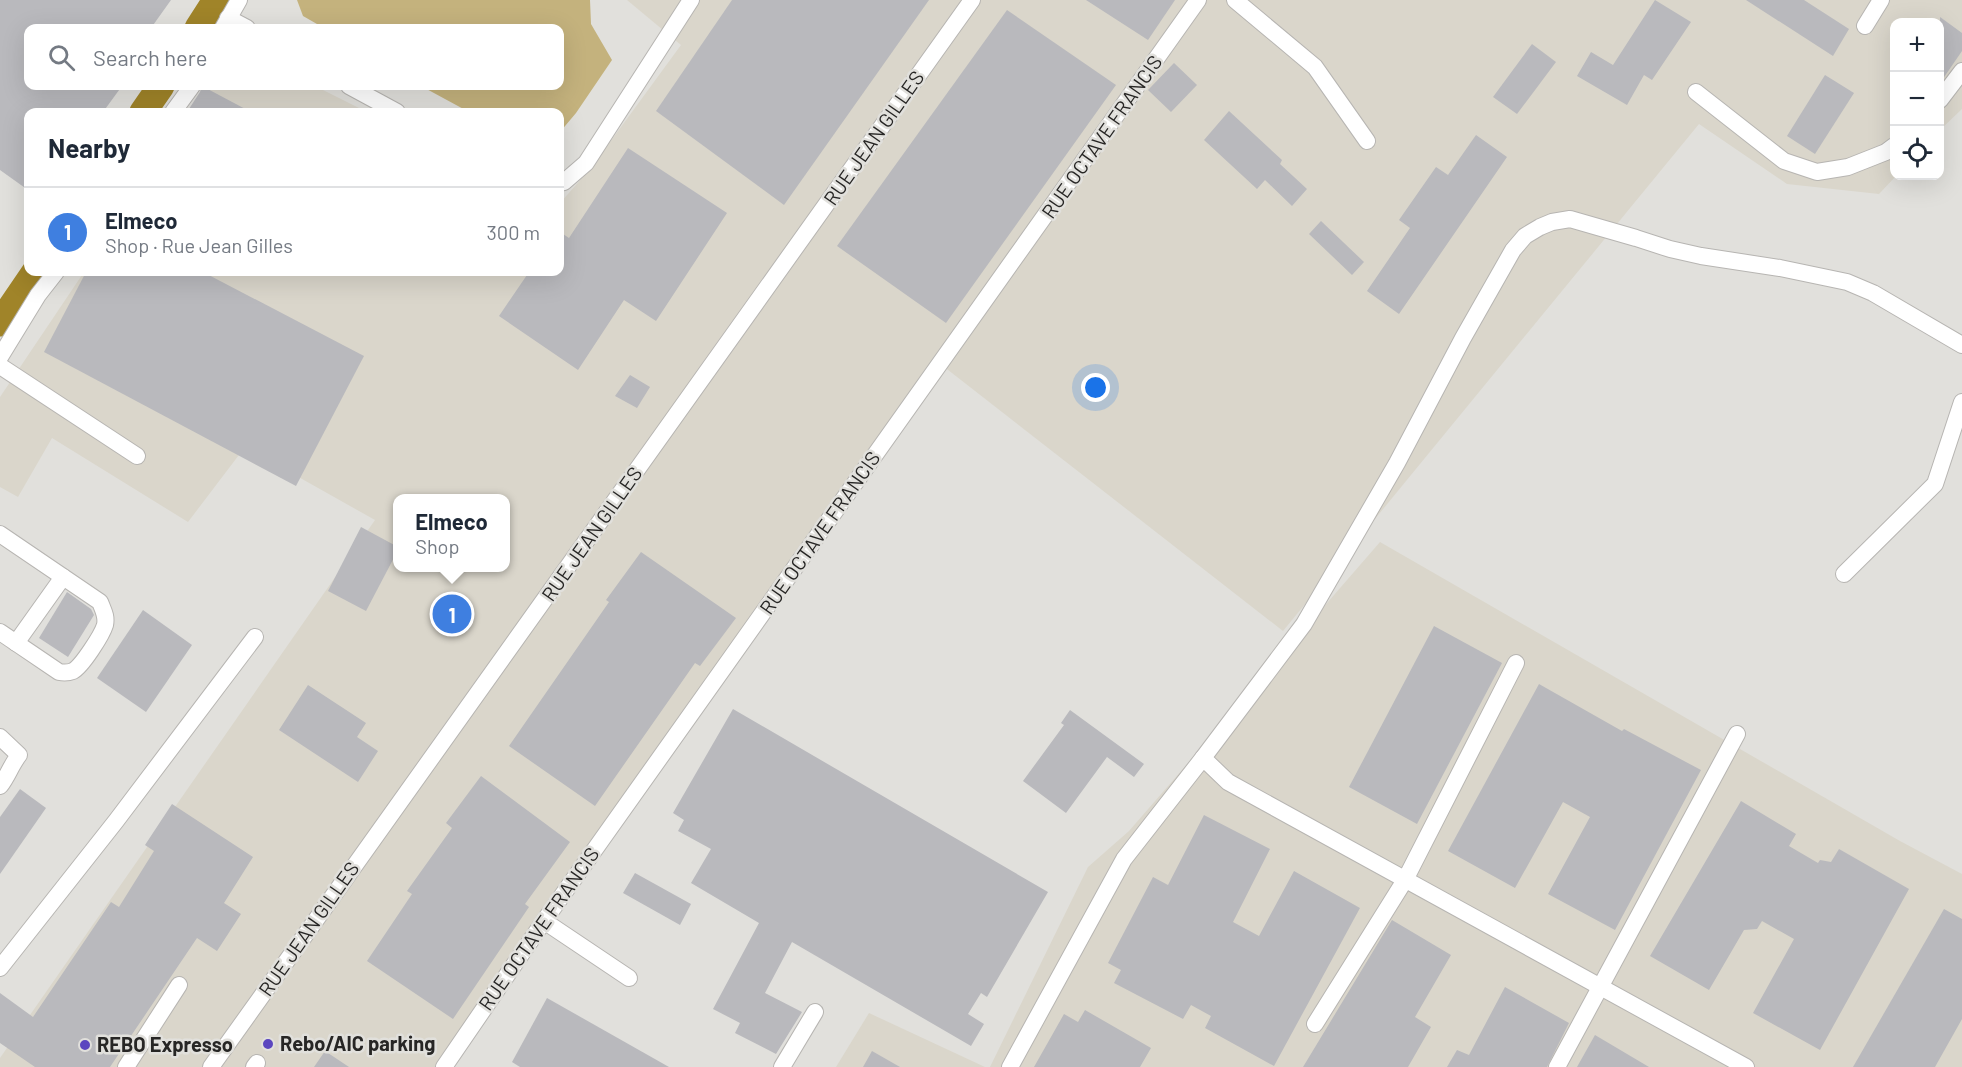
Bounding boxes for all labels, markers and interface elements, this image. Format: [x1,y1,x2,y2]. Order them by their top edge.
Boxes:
map controls [1890,18,1944,180]
button: + [1890,18,1944,72]
search box [24,24,564,90]
icon: search [45,41,78,74]
text: Search here [93,44,207,70]
street label: RUE OCTAVE FRANCIS [1036,50,1167,223]
street label: RUE JEAN GILLES [818,66,928,209]
button: − [1890,72,1944,126]
button: locate [1890,126,1944,180]
text: Nearby [48,132,130,163]
text: Elmeco [105,207,177,233]
text: 1 [64,220,71,244]
text: 300 m [487,220,540,244]
text: Shop · Rue Jean Gilles [105,233,293,257]
your location [1081,373,1110,402]
street label: RUE OCTAVE FRANCIS [754,446,885,619]
street label: RUE JEAN GILLES [536,462,646,605]
popup [393,494,510,572]
text: Elmeco [415,508,488,534]
text: Shop [415,534,460,558]
pin: 1 [432,592,472,636]
street label: RUE OCTAVE FRANCIS [473,842,604,1015]
street label: RUE JEAN GILLES [253,857,363,1000]
place label: Rebo/AIC parking [280,1031,435,1055]
place label: REBO Expresso [97,1032,233,1056]
marker: Rebo/AIC parking [261,1037,275,1051]
marker: REBO Expresso [78,1038,92,1052]

